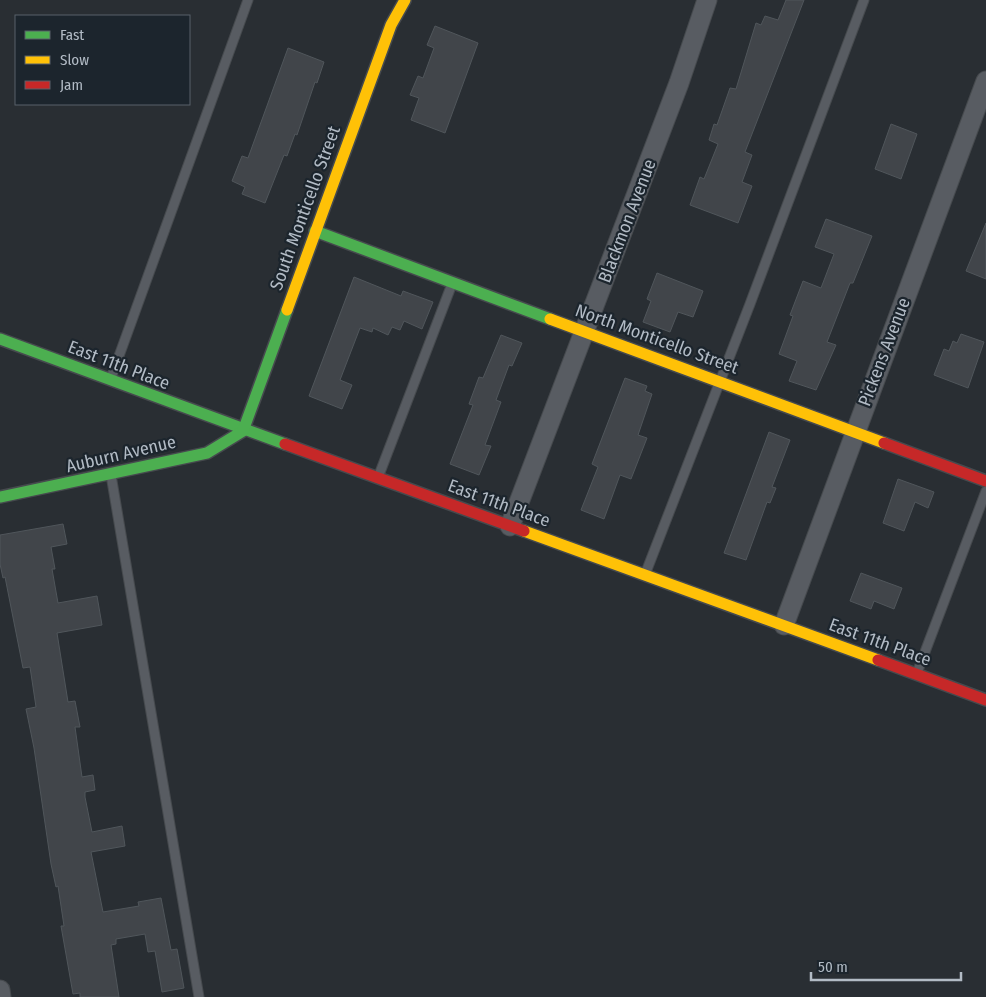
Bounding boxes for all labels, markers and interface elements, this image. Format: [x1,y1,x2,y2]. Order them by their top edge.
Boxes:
legend [15,15,190,105]
text: Fast [60,26,84,44]
text: Slow [60,51,89,69]
text: Jam [60,76,83,94]
street label: South Monticello Street [265,123,345,293]
street label: Blackmon Avenue [593,156,661,286]
street label: Pickens Avenue [853,295,915,409]
street label: North Monticello Street [572,299,742,379]
street label: East 11th Place [65,336,173,394]
street label: Auburn Avenue [64,431,178,477]
street label: East 11th Place [445,474,553,532]
street label: East 11th Place [826,613,934,671]
scale bar [811,950,961,982]
text: 50 m [818,958,848,976]

